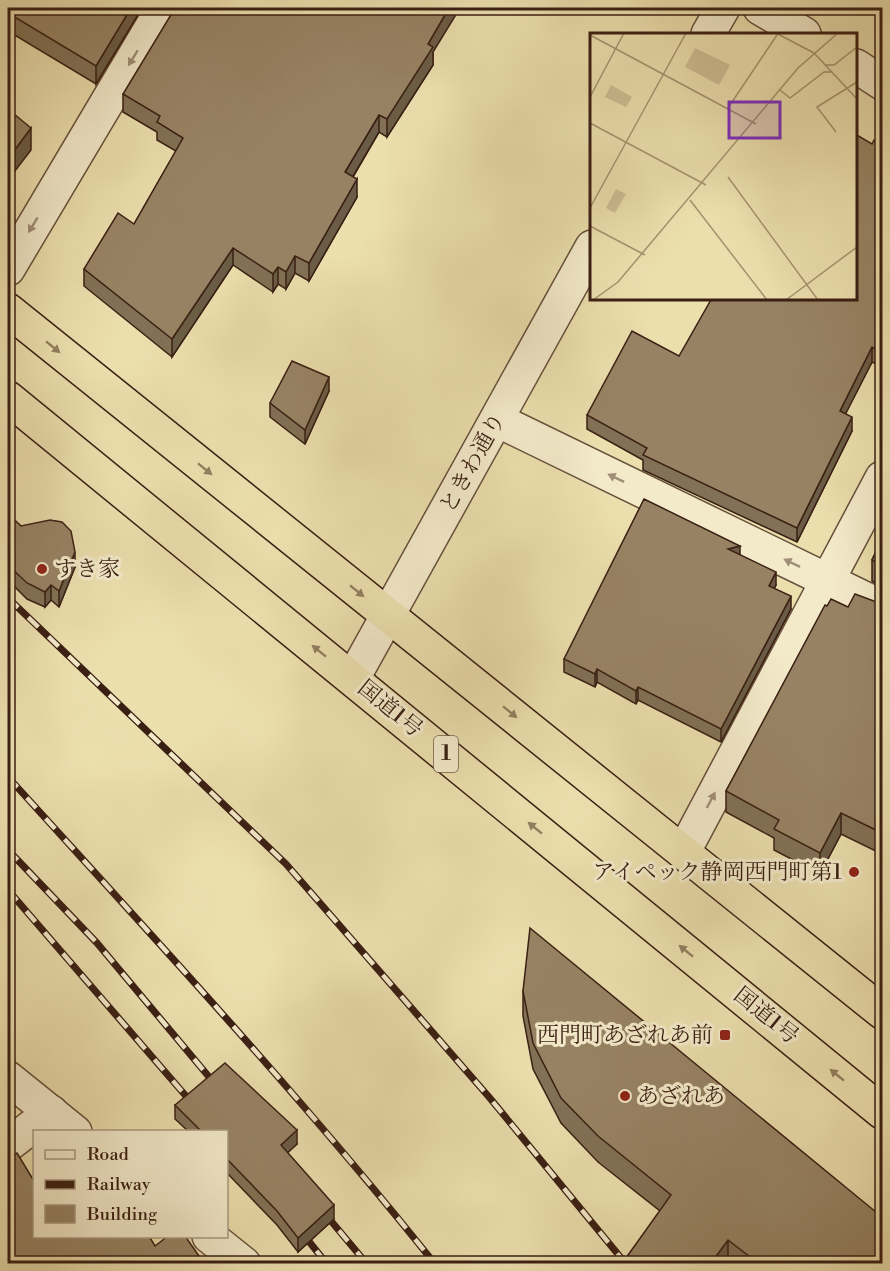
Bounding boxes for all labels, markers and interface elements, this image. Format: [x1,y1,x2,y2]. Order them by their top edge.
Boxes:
inset map [590,33,857,300]
one-way arrow [128,50,139,66]
one-way arrow [28,217,39,233]
one-way arrow [45,340,61,353]
street label: ときわ通り [435,408,511,518]
one-way arrow [197,462,213,475]
one-way arrow [608,474,625,483]
place label: すき家 [54,556,120,583]
one-way arrow [784,559,801,568]
marker: すき家 [35,562,49,576]
one-way arrow [349,584,365,597]
one-way arrow [312,646,327,658]
street label: 国道1号 [352,675,428,743]
one-way arrow [502,706,517,718]
road number: 1 [434,736,458,772]
one-way arrow [706,791,716,808]
one-way arrow [528,822,543,834]
place label: アイペック静岡西門町第1 [592,859,843,886]
marker: アイペック静岡西門町第1 [847,865,861,879]
one-way arrow [678,945,694,958]
street label: 国道1号 [728,982,804,1050]
place label: 西門町あざれあ前 [537,1022,713,1049]
marker: 西門町あざれあ前 [718,1028,732,1042]
one-way arrow [829,1068,845,1081]
place label: あざれあ [637,1083,725,1110]
marker: あざれあ [618,1089,632,1103]
legend [33,1130,228,1238]
text: Road [87,1143,130,1166]
text: Railway [87,1173,151,1196]
text: Building [86,1203,158,1226]

